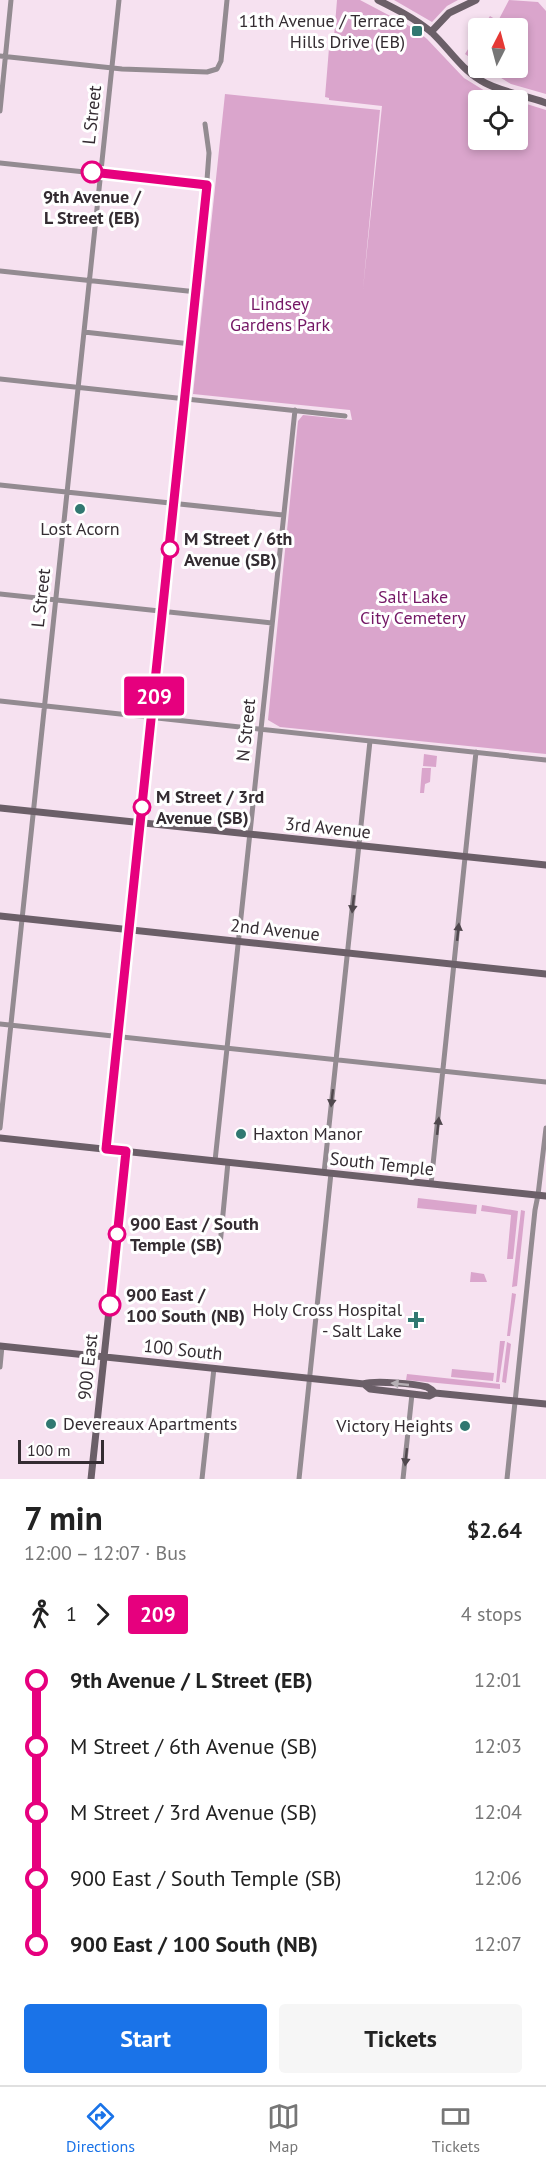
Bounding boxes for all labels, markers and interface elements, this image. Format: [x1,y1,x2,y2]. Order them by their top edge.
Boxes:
place label: 11th Avenue / Terrace Hills Drive (EB) [239,9,405,53]
north arrow [468,18,528,78]
map controls [468,18,528,150]
marker: 11th Avenue / Terrace Hills Drive (EB) [410,24,424,38]
street label: L Street [77,84,106,146]
button: locate [468,90,528,150]
marker: 9th Avenue / L Street (EB) [81,161,103,183]
place label: 9th Avenue / L Street (EB) [43,185,142,229]
park label: Lindsey Gardens Park [230,292,330,336]
marker: Lost Acorn [73,502,87,516]
place label: Lost Acorn [40,517,120,540]
place label: M Street / 6th Avenue (SB) [184,527,292,571]
marker: M Street / 6th Avenue (SB) [161,540,179,558]
street label: L Street [26,567,55,629]
park label: Salt Lake City Cemetery [360,585,467,629]
line badge: 209 [120,676,189,716]
text: 209 [136,683,172,710]
street label: N Street [231,697,260,762]
place label: M Street / 3rd Avenue (SB) [156,785,264,829]
marker: M Street / 3rd Avenue (SB) [133,798,151,816]
street label: 3rd Avenue [284,812,372,843]
one-way arrow [348,895,358,914]
street label: 2nd Avenue [229,913,321,946]
one-way arrow [453,922,463,941]
one-way arrow [328,1089,337,1108]
one-way arrow [433,1116,442,1135]
place label: Haxton Manor [253,1122,362,1145]
marker: Haxton Manor [234,1127,248,1141]
street label: South Temple [329,1147,435,1180]
place label: 900 East / South Temple (SB) [130,1212,259,1256]
marker: 900 East / South Temple (SB) [108,1225,126,1243]
place label: 900 East / 100 South (NB) [126,1283,245,1327]
marker: 900 East / 100 South (NB) [99,1294,121,1316]
place label: Holy Cross Hospital - Salt Lake [253,1298,403,1342]
marker: Holy Cross Hospital - Salt Lake [407,1311,425,1329]
street label: 900 East [73,1333,102,1401]
street label: 100 South [143,1334,224,1365]
one-way arrow [391,1380,410,1389]
place label: Devereaux Apartments [63,1412,237,1435]
place label: Victory Heights [335,1414,453,1437]
marker: Devereaux Apartments [44,1417,58,1431]
marker: Victory Heights [458,1419,472,1433]
scale bar [18,1437,104,1464]
text: 100 m [27,1440,70,1460]
one-way arrow [401,1448,411,1467]
text: 7 min [24,1496,103,1539]
text: $2.64 [467,1516,522,1544]
text: 12:00 – 12:07 · Bus [24,1540,186,1566]
icon: walk [24,1598,57,1631]
icon: forward [86,1598,119,1631]
text: 1 [66,1601,77,1627]
text: 209 [140,1601,176,1628]
text: 4 stops [461,1601,522,1627]
text: 9th Avenue / L Street (EB) [70,1666,313,1694]
text: 12:01 [474,1667,522,1693]
text: M Street / 6th Avenue (SB) [70,1732,317,1760]
text: 12:03 [474,1733,522,1759]
text: M Street / 3rd Avenue (SB) [70,1798,317,1826]
text: 12:04 [474,1799,522,1825]
text: 900 East / South Temple (SB) [70,1864,341,1892]
text: 12:06 [474,1865,522,1891]
text: 900 East / 100 South (NB) [70,1930,318,1958]
text: 12:07 [474,1931,522,1957]
button: Start [24,2004,267,2073]
button: Tickets [279,2004,522,2073]
tab: Directions [66,2100,135,2156]
tab: Map [267,2100,300,2156]
tab: Tickets [432,2100,480,2156]

